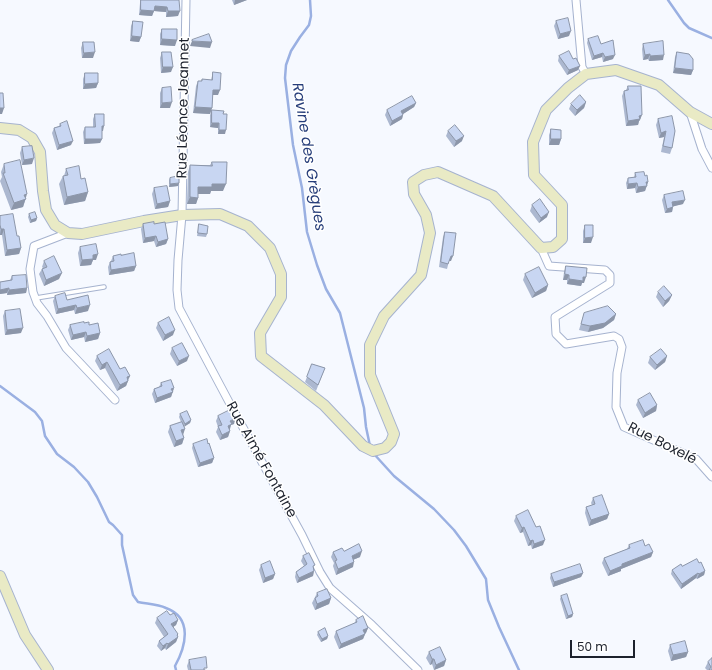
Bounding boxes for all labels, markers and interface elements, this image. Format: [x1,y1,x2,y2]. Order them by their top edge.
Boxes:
street label: Rue Léonce Jeannet [174,38,194,178]
water label: Ravine des Grègues [287,82,329,232]
street label: Rue Aimé Fontaine [222,399,300,521]
street label: Rue Boxelé [625,420,699,468]
scale bar [572,632,637,658]
text: 50 m [577,638,608,655]

